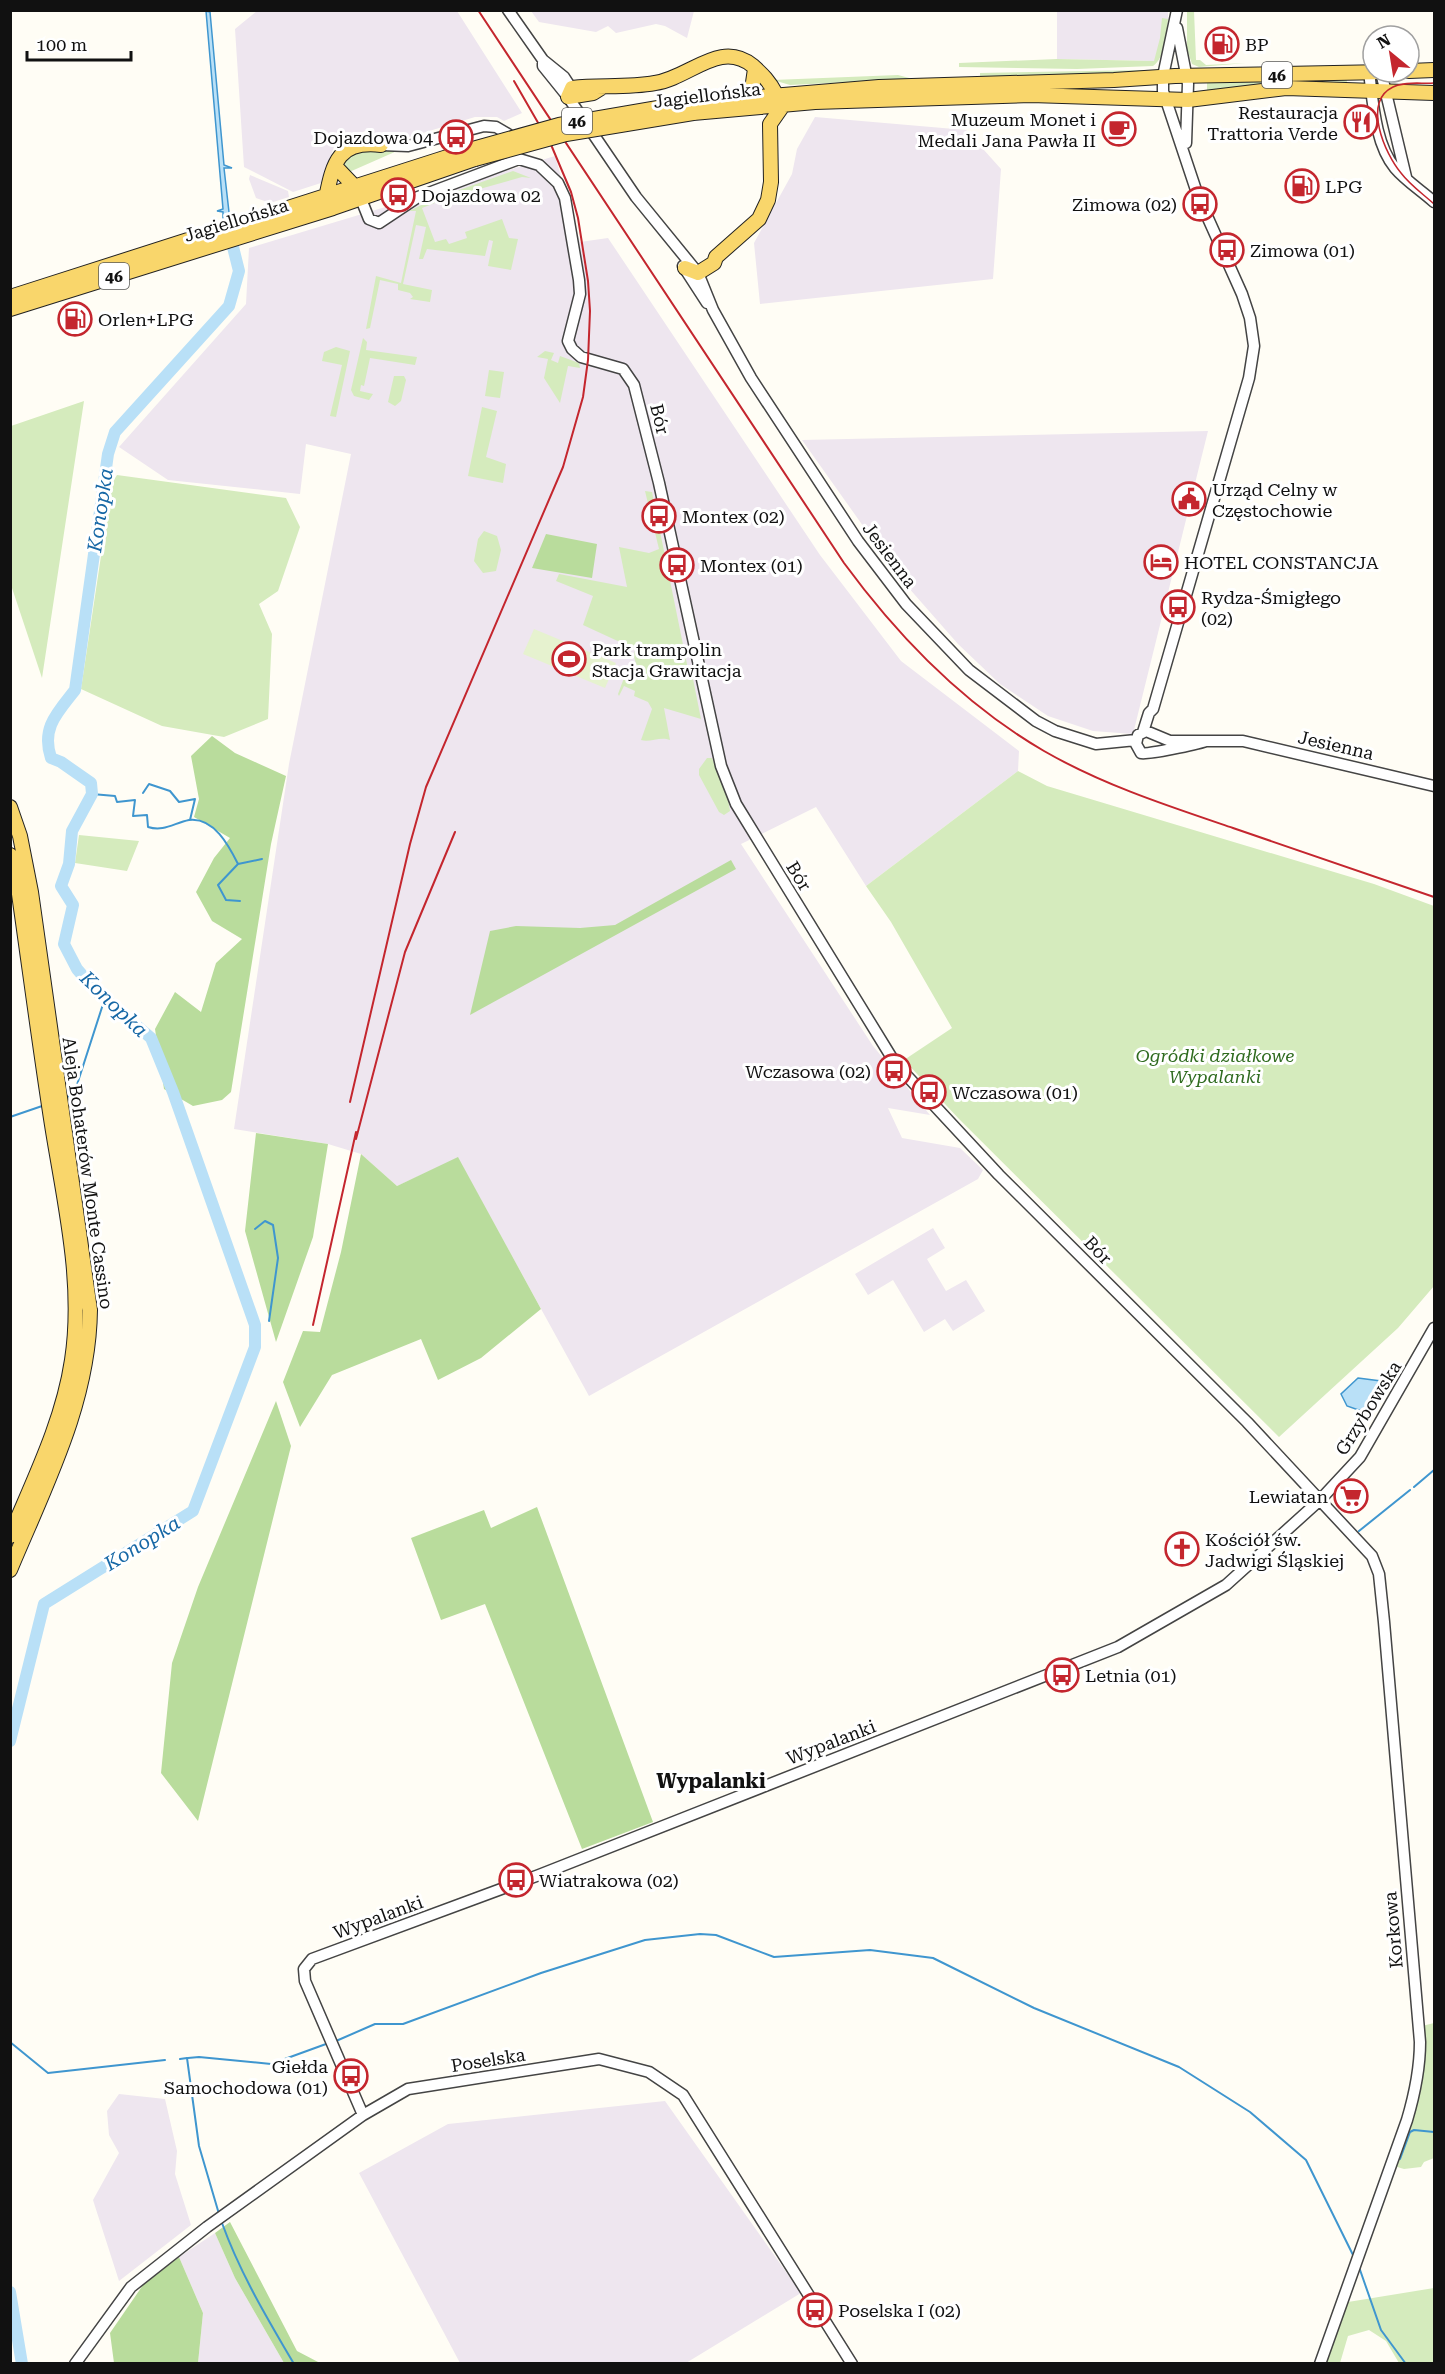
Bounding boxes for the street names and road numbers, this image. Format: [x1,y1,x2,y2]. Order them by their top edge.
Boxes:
road number: 46 [1262,62,1292,88]
street label: Jagiellońska [652,78,762,112]
road number: 46 [562,108,592,134]
street label: Jagiellońska [181,194,291,246]
road number: 46 [99,263,129,289]
street label: Bór [646,402,674,436]
street label: Jesienna [858,518,922,592]
street label: Jesienna [1296,726,1376,764]
street label: Bór [782,857,816,895]
street label: Aleja Bohaterów Monte Cassino [58,1036,118,1310]
street label: Bór [1080,1232,1116,1268]
street label: Grzybowska [1331,1357,1405,1459]
street label: Wypalanki [783,1715,879,1769]
street label: Korkowa [1379,1890,1407,1969]
street label: Wypalanki [330,1891,426,1943]
street label: Poselska [449,2044,527,2076]

